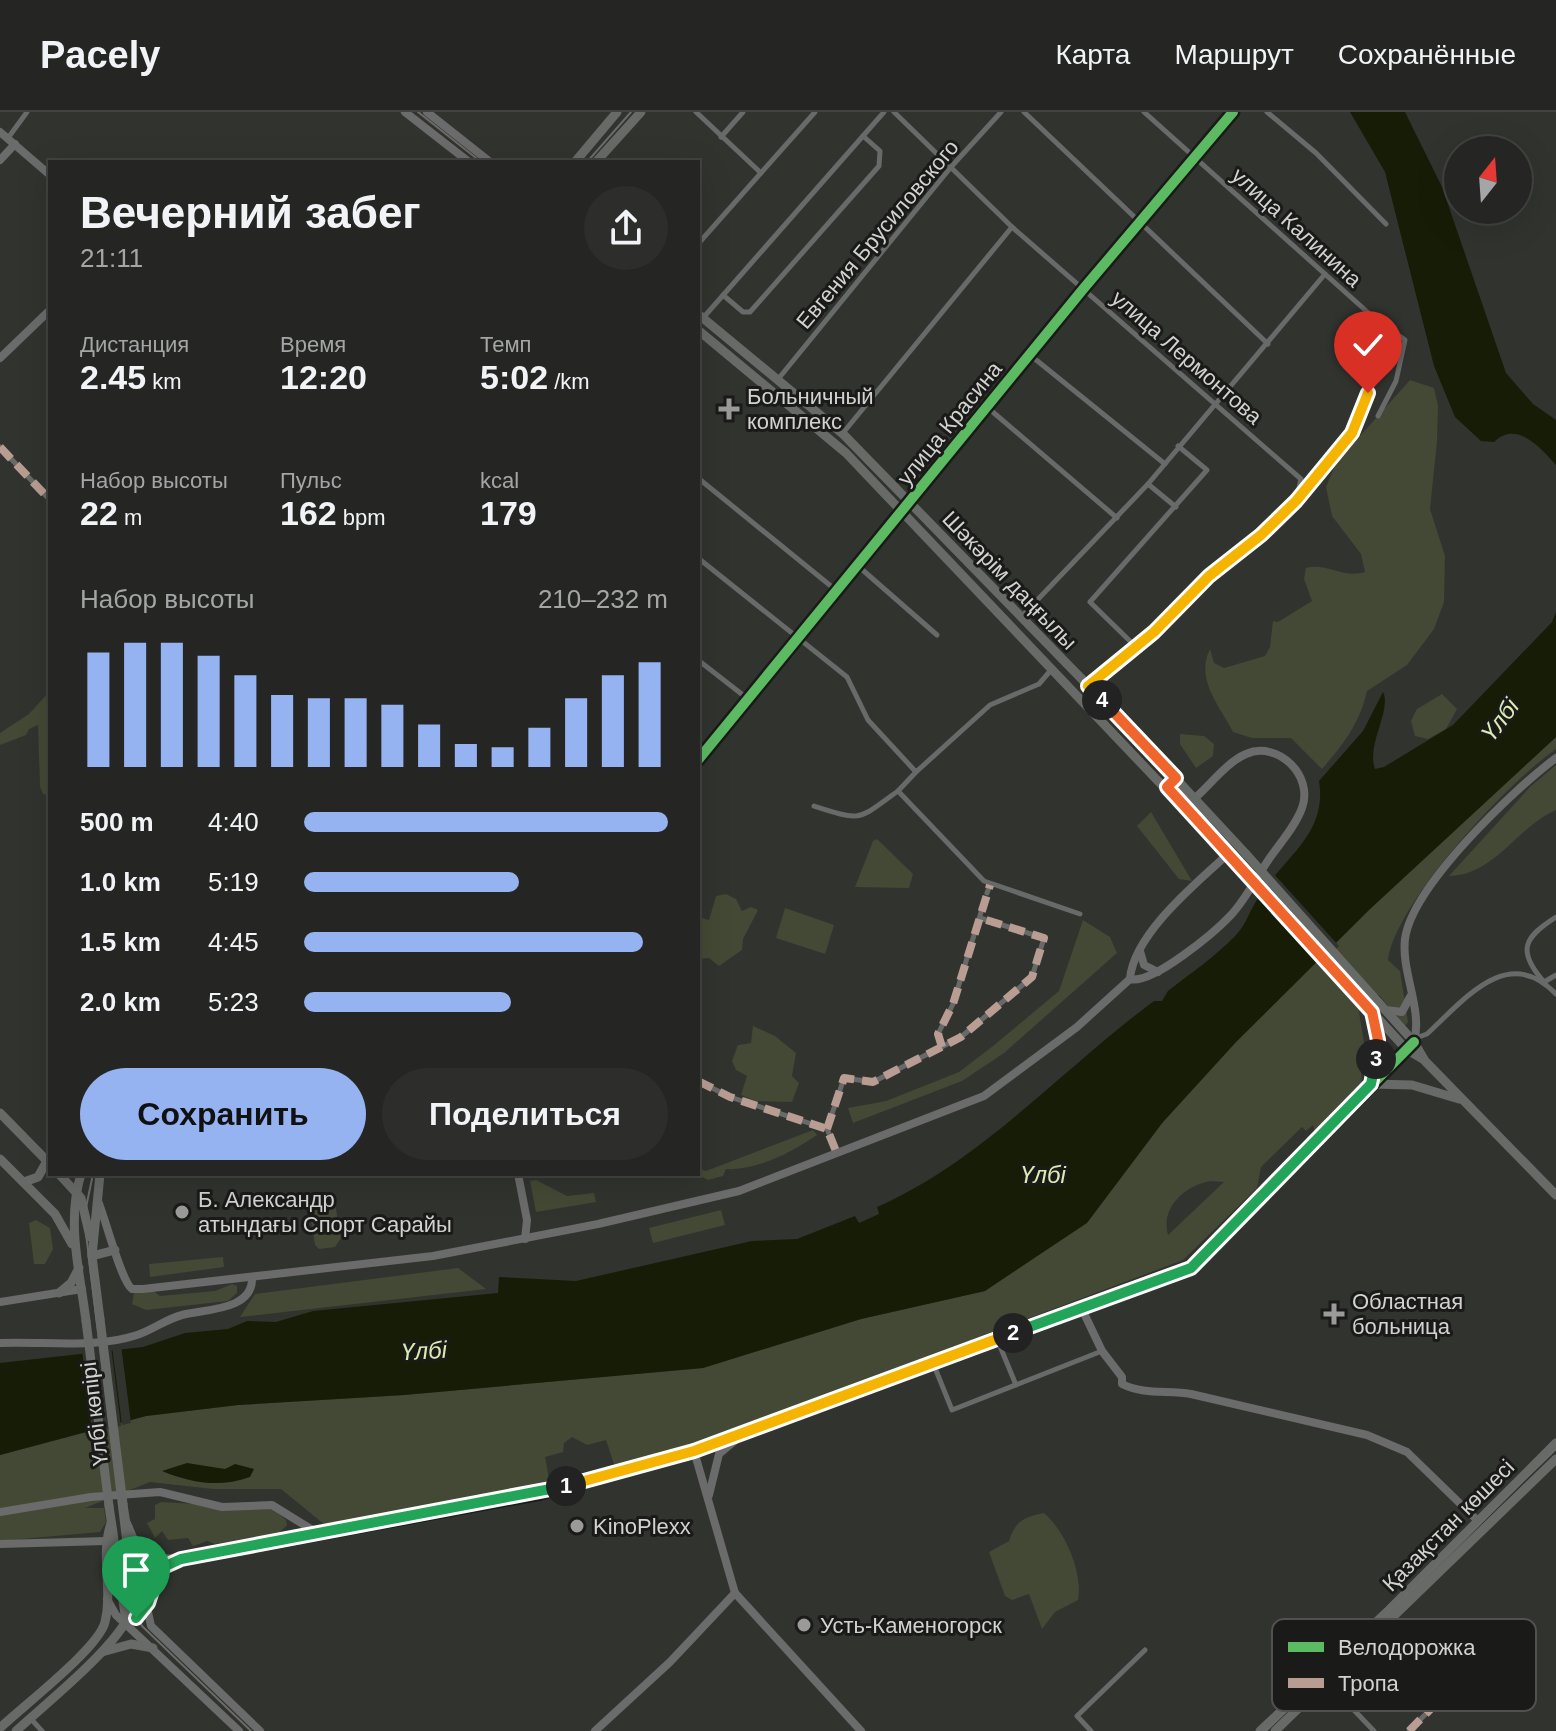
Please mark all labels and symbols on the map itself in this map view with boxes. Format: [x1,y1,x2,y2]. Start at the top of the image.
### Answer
street label: Евгения Брусиловского [791,135,964,334]
north arrow [1444,136,1532,224]
street label: улица Калинина [1227,163,1367,293]
street label: улица Лермонтова [1106,285,1267,430]
pin [1334,311,1402,393]
street label: улица Красина [892,356,1007,490]
place label: Больничный комплекс [747,384,874,434]
marker: Больничный комплекс [718,398,740,420]
street label: Шәкәрім даңғылы [937,506,1082,655]
pin: 4 [1082,680,1122,720]
water label: Үлбі [1475,693,1525,746]
pin: 3 [1356,1039,1396,1079]
water label: Үлбі [1020,1161,1067,1188]
place label: Б. Александр атындағы Спорт Сарайы [198,1187,452,1237]
marker: Б. Александр атындағы Спорт Сарайы [173,1203,191,1221]
place label: Областная больница [1352,1289,1463,1339]
marker: Областная больница [1323,1303,1345,1325]
pin: 2 [993,1313,1033,1353]
water label: Үлбі [400,1336,448,1365]
street label: Үлбі көпірі [76,1361,113,1467]
street label: Қазақстан көшесі [1377,1454,1519,1596]
pin: 1 [546,1466,586,1506]
place label: KinoPlexx [593,1514,691,1539]
marker: KinoPlexx [568,1517,586,1535]
pin [102,1536,170,1618]
place label: Усть-Каменогорск [820,1613,1002,1638]
marker: Усть-Каменогорск [795,1616,813,1634]
legend [1272,1619,1536,1711]
text: Велодорожка [1338,1635,1476,1660]
text: Тропа [1338,1671,1400,1696]

